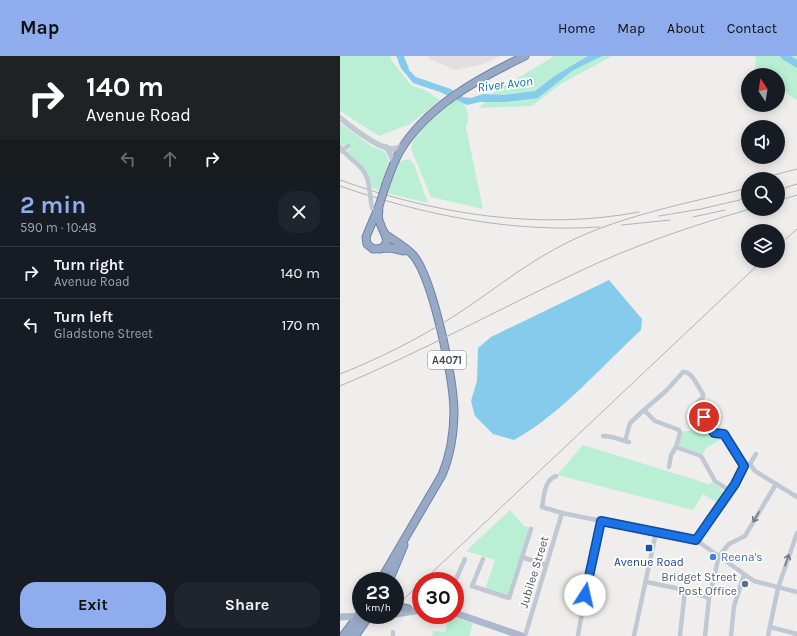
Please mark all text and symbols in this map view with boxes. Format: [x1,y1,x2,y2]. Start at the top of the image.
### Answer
text: Map [20,17,59,39]
text: Home [558,20,595,37]
text: Map [617,20,645,37]
text: About [667,20,705,37]
text: Contact [727,20,777,37]
north arrow [741,68,785,112]
map controls [741,68,785,268]
text: 140 m [86,70,164,103]
icon: right [20,72,72,124]
water label: River Avon [476,73,534,95]
text: Avenue Road [86,104,191,126]
button: sound [741,120,785,164]
icon: left [117,148,139,170]
icon: ahead [159,148,181,170]
icon: right [201,148,223,170]
button: search [741,172,785,216]
text: 2 min [20,191,86,219]
button: close [278,191,320,233]
text: 590 m · 10:48 [20,220,97,235]
button: layers [741,224,785,268]
text: Turn right [54,256,124,274]
icon: right [20,262,42,284]
text: 140 m [280,264,320,282]
text: Avenue Road [54,274,130,289]
text: Turn left [54,308,113,326]
icon: left [20,314,42,336]
text: 170 m [282,316,320,334]
text: Gladstone Street [54,326,153,341]
road number: A4071 [428,351,466,369]
pin [687,400,721,434]
icon: arrive [693,406,715,428]
one-way arrow [752,511,760,523]
street label: Jubilee Street [516,534,552,610]
marker: Avenue Road [644,543,654,553]
place label: Reena's [721,550,762,564]
marker: Reena's [708,552,718,562]
place label: Avenue Road [614,555,684,569]
one-way arrow [784,555,792,567]
place label: Bridget Street Post Office [661,570,737,598]
speed limit sign: 30 [412,572,464,624]
position arrow [564,574,606,616]
marker: Bridget Street Post Office [740,579,750,589]
text: 23 [366,581,390,604]
button: Exit [20,582,166,628]
button: Share [174,582,320,628]
text: km/h [365,602,391,614]

